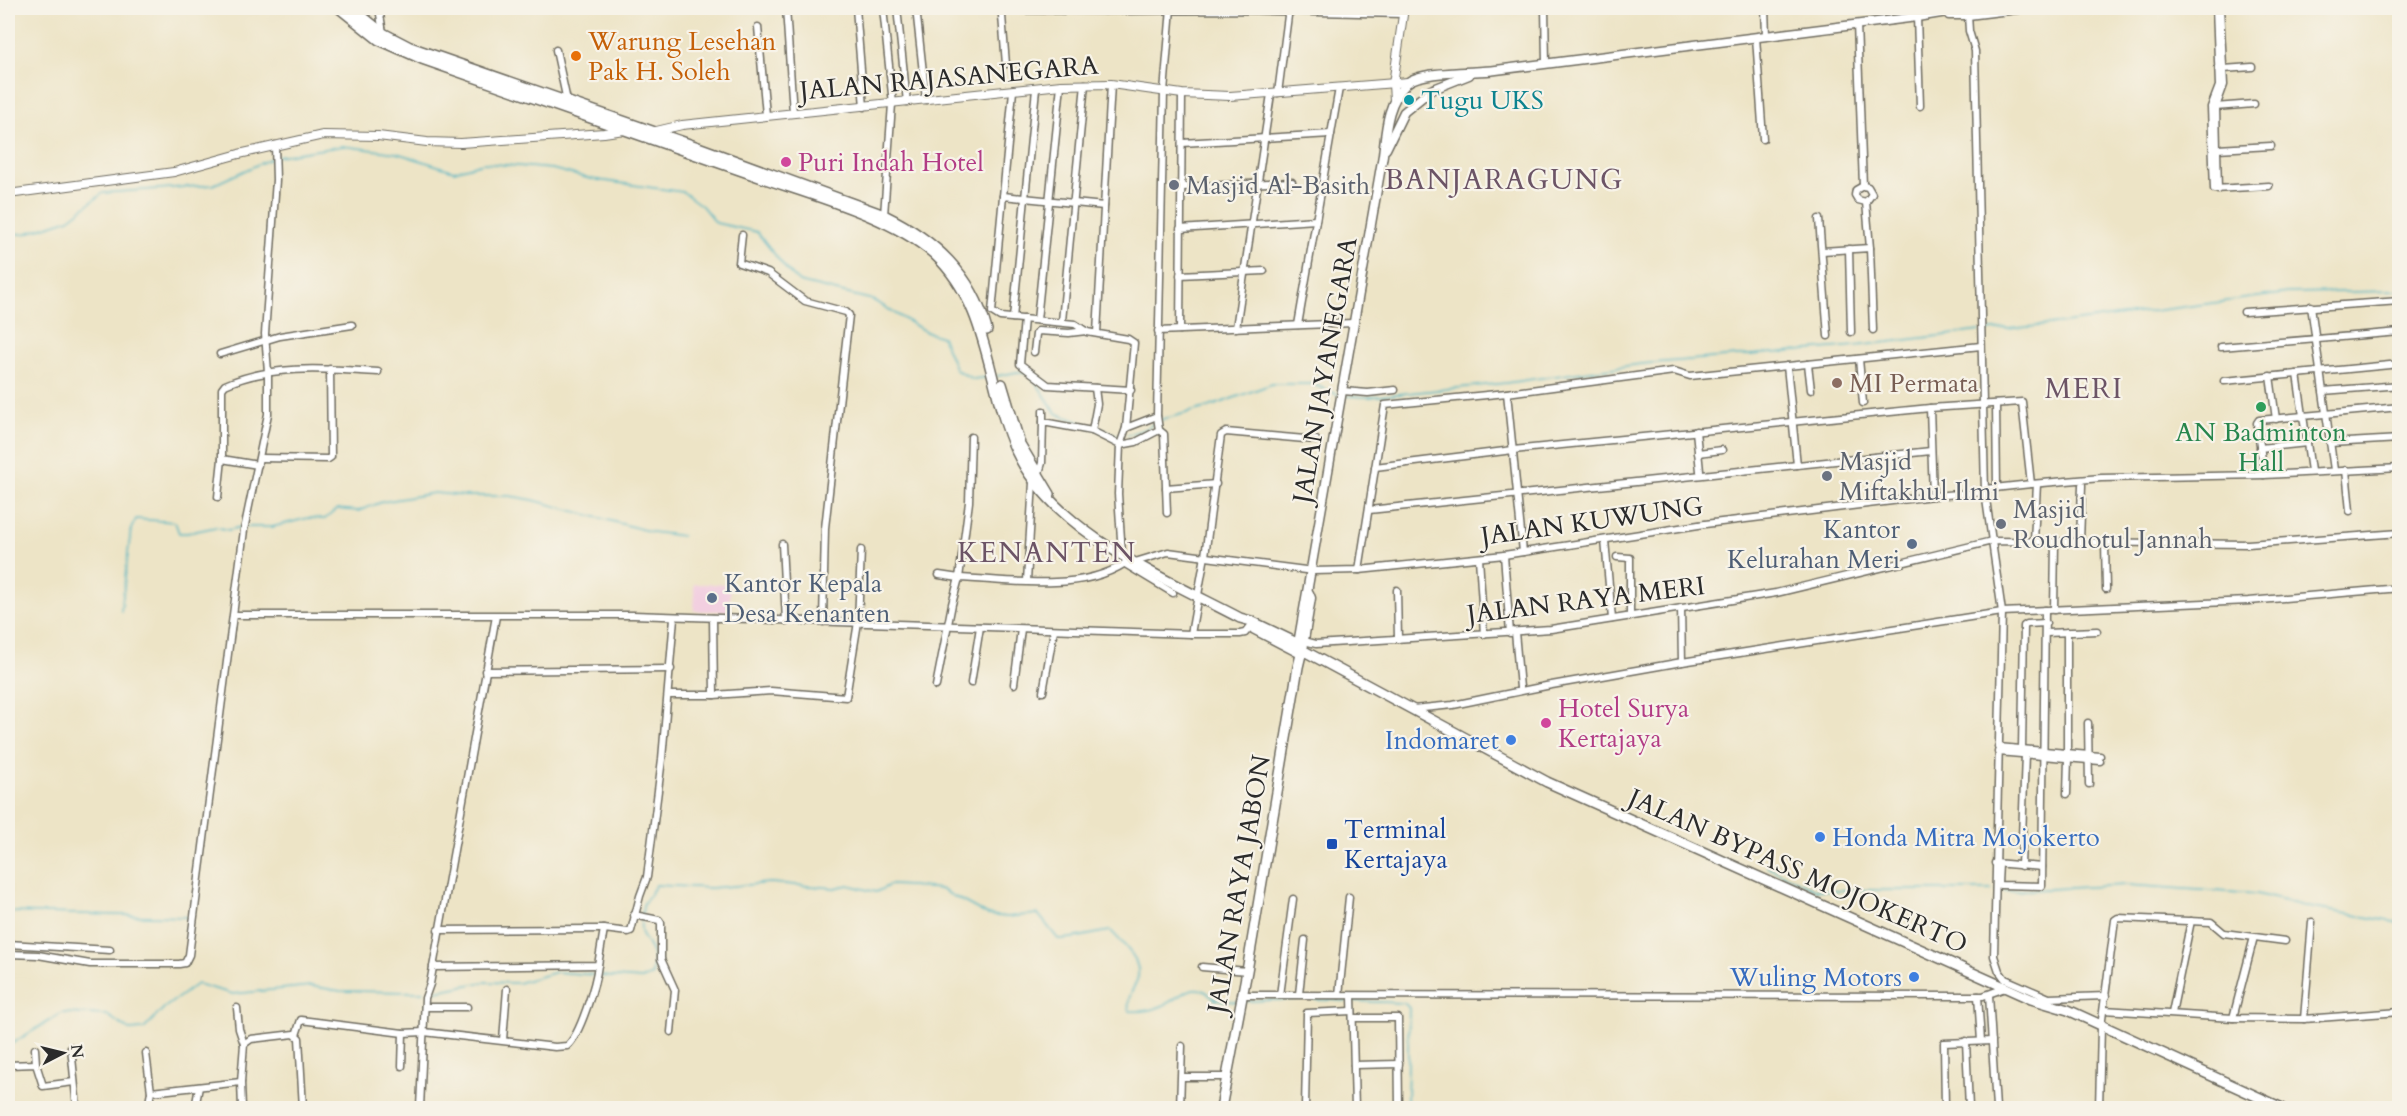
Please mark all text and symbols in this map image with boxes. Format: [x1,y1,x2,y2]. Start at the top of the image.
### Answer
place label: Warung Lesehan Pak H. Soleh [587,24,777,89]
street label: JALAN RAJASANEGARA [794,47,1100,109]
marker: Warung Lesehan Pak H. Soleh [569,49,583,63]
place label: Tugu UKS [1421,83,1544,118]
marker: Tugu UKS [1402,93,1416,107]
place label: Puri Indah Hotel [798,145,984,180]
marker: Puri Indah Hotel [779,155,793,169]
district label: BANJARAGUNG [1384,161,1624,199]
place label: Masjid Al-Basith [1186,168,1370,203]
marker: Masjid Al-Basith [1167,178,1181,192]
street label: JALAN JAYANEGARA [1284,234,1366,510]
place label: MI Permata [1849,366,1979,401]
district label: MERI [2045,370,2123,408]
marker: MI Permata [1830,376,1844,390]
marker: AN Badminton Hall [2254,400,2268,414]
place label: AN Badminton Hall [2175,415,2347,480]
place label: Masjid Miftakhul Ilmi [1839,444,1999,509]
marker: Masjid Miftakhul Ilmi [1820,469,1834,483]
street label: JALAN KUWUNG [1475,488,1705,554]
place label: Masjid Roudhotul Jannah [2013,492,2213,557]
place label: Kantor Kelurahan Meri [1727,512,1901,577]
marker: Masjid Roudhotul Jannah [1994,517,2008,531]
district label: KENANTEN [957,534,1137,572]
marker: Kantor Kelurahan Meri [1905,537,1919,551]
place label: Kantor Kepala Desa Kenanten [724,566,891,631]
street label: JALAN RAYA MERI [1461,568,1707,632]
marker: Kantor Kepala Desa Kenanten [705,591,719,605]
place label: Hotel Surya Kertajaya [1558,691,1689,756]
marker: Hotel Surya Kertajaya [1539,716,1553,730]
place label: Indomaret [1385,723,1499,758]
marker: Indomaret [1504,733,1518,747]
street label: JALAN RAYA JABON [1198,752,1279,1020]
street label: JALAN BYPASS MOJOKERTO [1619,779,1973,962]
place label: Terminal Kertajaya [1344,812,1448,877]
place label: Honda Mitra Mojokerto [1832,820,2100,855]
marker: Honda Mitra Mojokerto [1813,830,1827,844]
marker: Terminal Kertajaya [1325,837,1339,851]
place label: Wuling Motors [1729,960,1902,995]
marker: Wuling Motors [1907,970,1921,984]
north arrow [33,1023,93,1083]
text: N [65,1043,89,1060]

